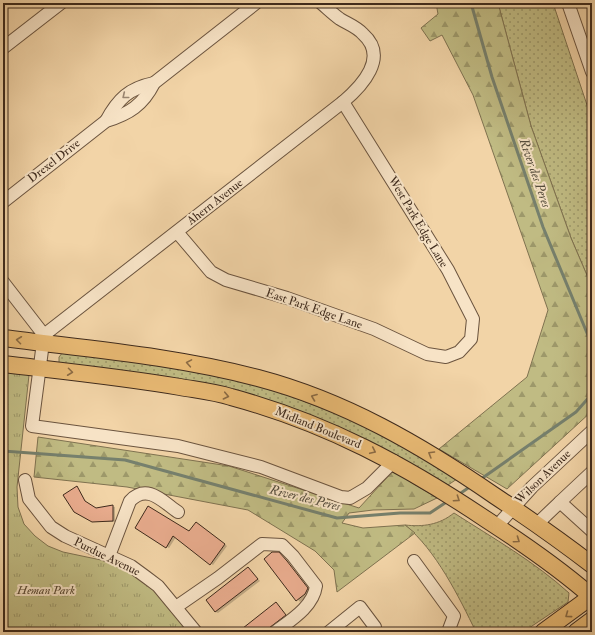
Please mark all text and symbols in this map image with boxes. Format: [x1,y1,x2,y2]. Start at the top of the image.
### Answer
one-way arrow [123,91,130,98]
water label: River des Peres [515,135,554,210]
street label: Drexel Drive [25,136,83,186]
street label: West Park Edge Lane [384,173,451,270]
street label: Ahern Avenue [183,176,246,229]
street label: East Park Edge Lane [264,285,364,333]
one-way arrow [16,336,22,345]
one-way arrow [186,359,192,368]
one-way arrow [66,367,73,376]
one-way arrow [222,391,229,399]
one-way arrow [311,393,318,401]
street label: Midland Boulevard [273,404,363,452]
one-way arrow [369,446,377,454]
street label: Wilson Avenue [511,447,574,508]
one-way arrow [428,451,435,458]
water label: River des Peres [267,481,342,515]
one-way arrow [453,495,460,502]
street label: Purdue Avenue [71,534,143,580]
one-way arrow [513,535,520,542]
park label: Heman Park [16,583,75,598]
one-way arrow [566,610,573,617]

